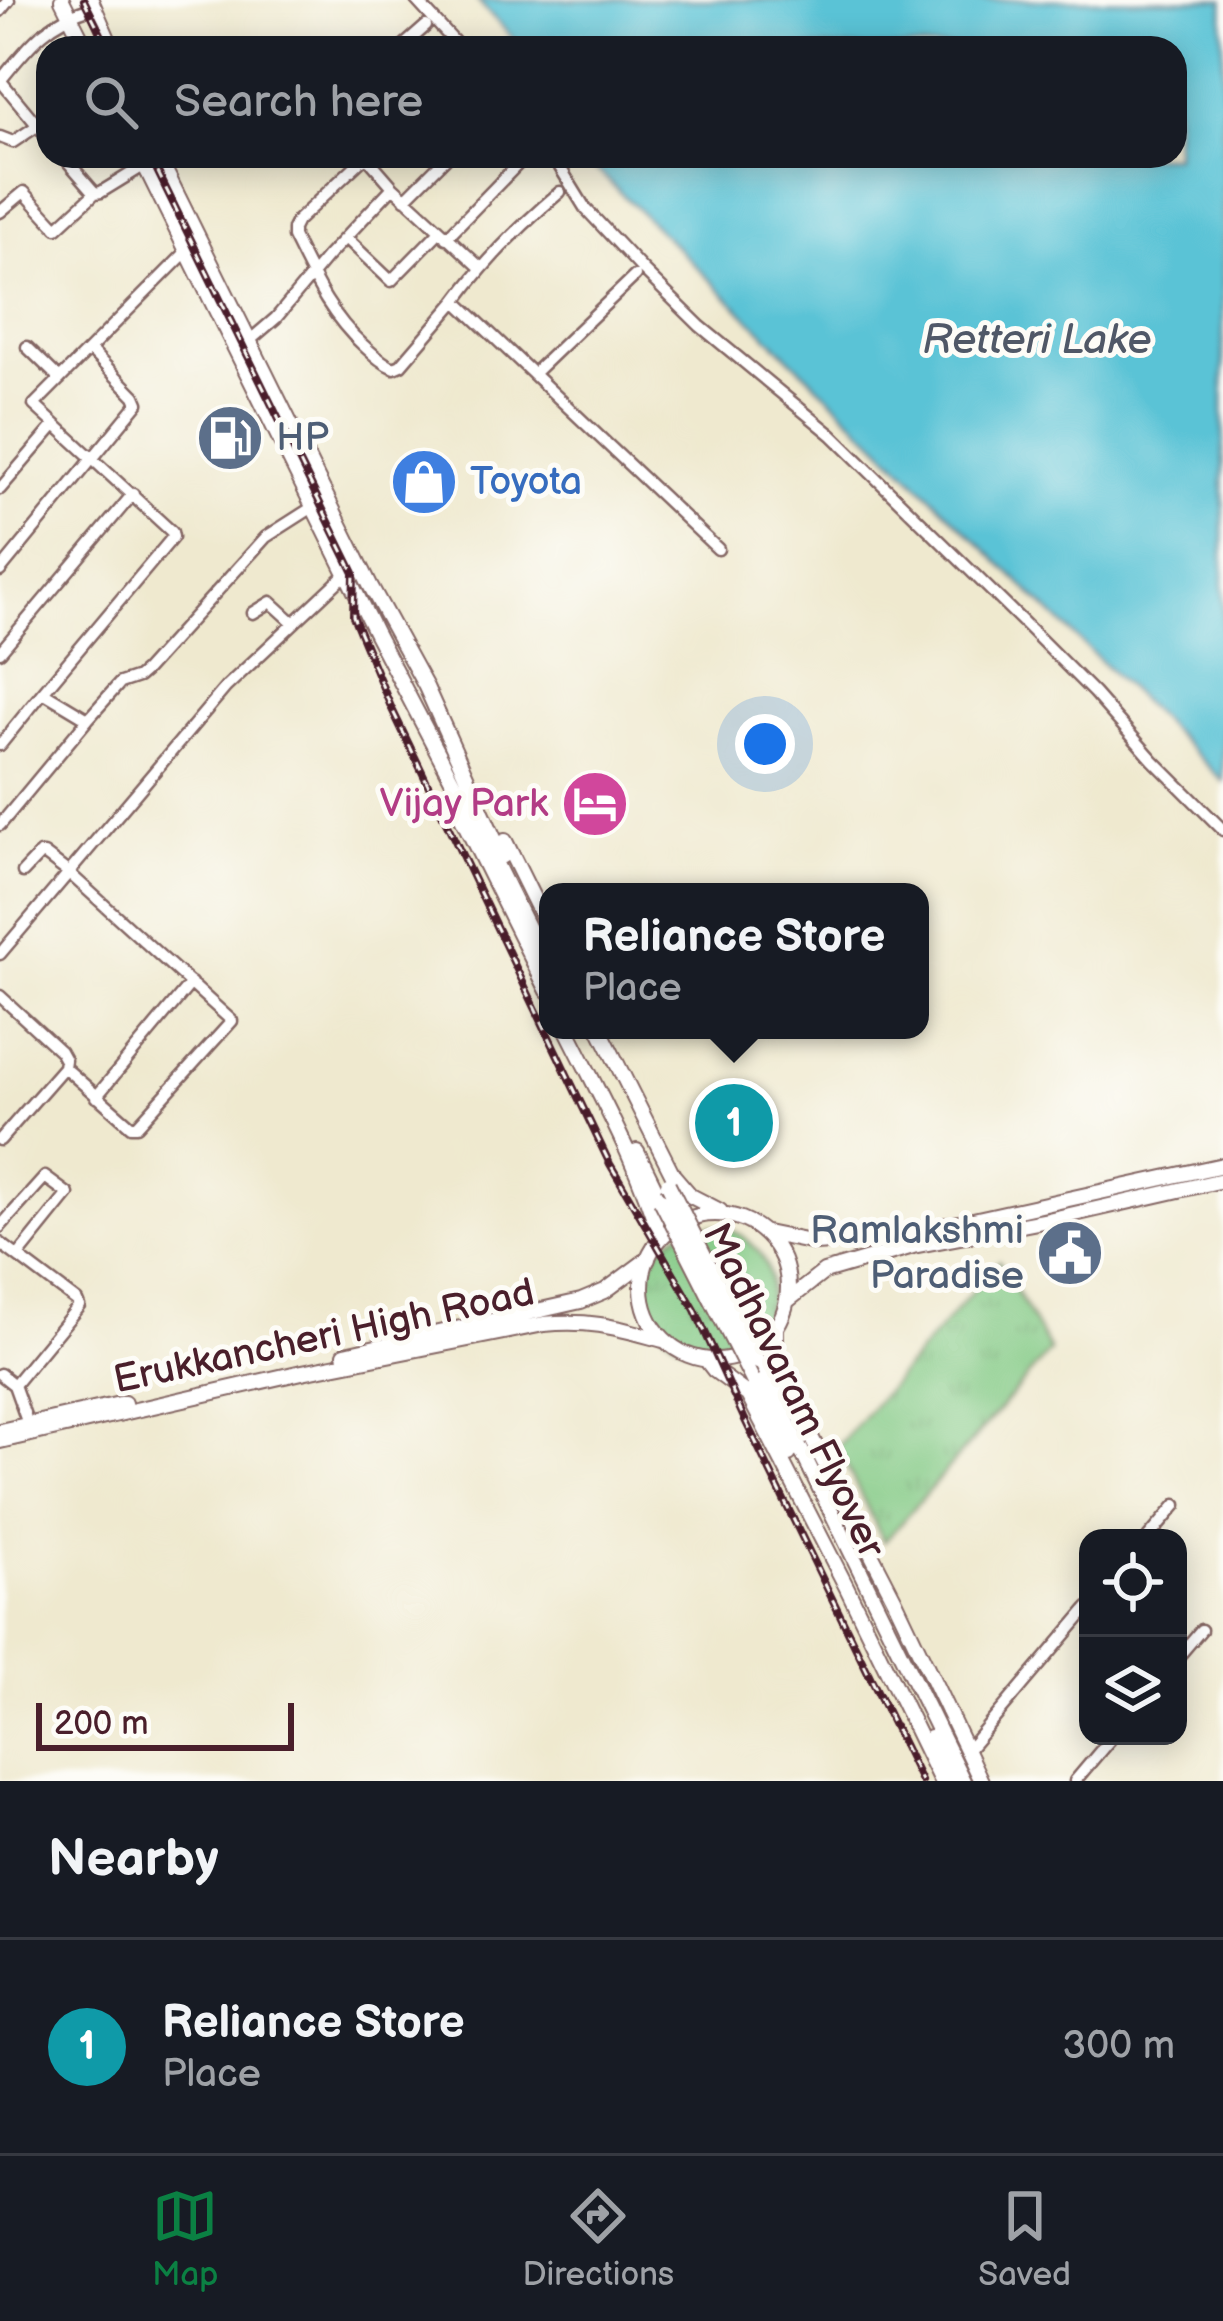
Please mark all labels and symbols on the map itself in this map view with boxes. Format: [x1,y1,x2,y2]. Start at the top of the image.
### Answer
water label: Retteri Lake [922,315,1152,366]
fuel station icon: HP [195,403,265,473]
place label: HP [276,415,329,462]
shop icon: Toyota [389,447,459,517]
place label: Toyota [470,459,582,506]
your location [735,714,795,774]
hotel icon: Vijay Park [560,769,630,839]
place label: Vijay Park [380,781,549,828]
pin: 1 [695,1078,773,1168]
place label: Ramlakshmi Paradise [810,1208,1024,1300]
street label: Madhavaram Flyover [692,1216,895,1567]
public building icon: Ramlakshmi Paradise [1035,1218,1105,1288]
street label: Erukkancheri High Road [109,1269,539,1405]
scale bar [36,1697,294,1750]

